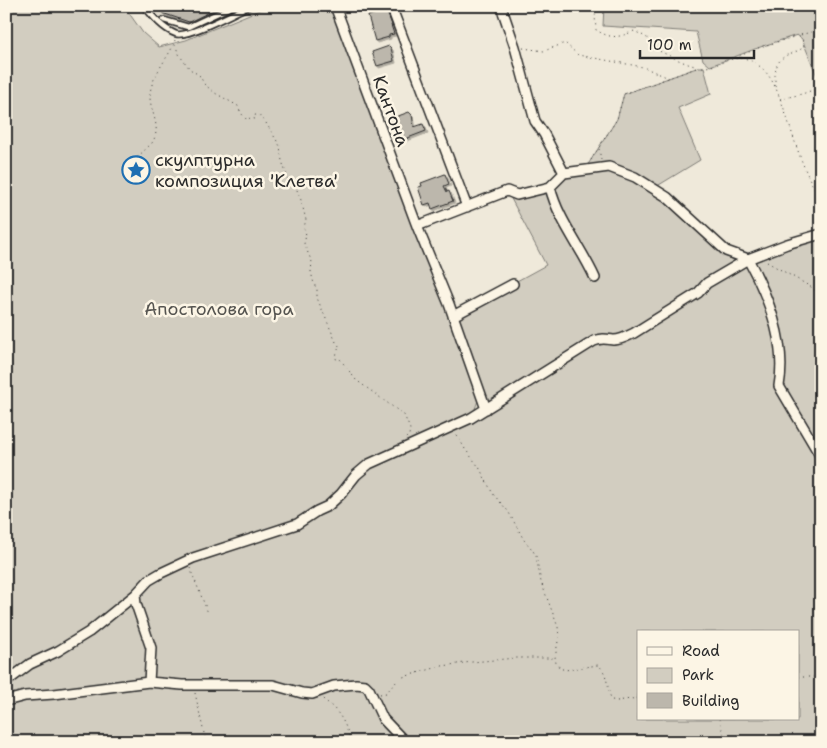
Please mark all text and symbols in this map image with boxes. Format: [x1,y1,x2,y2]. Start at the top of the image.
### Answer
scale bar [640,28,753,60]
text: 100 m [647,35,692,55]
street label: Кантона [367,72,415,150]
place label: скулптурна композиция 'Клетва' [155,148,338,193]
place icon: скулптурна композиция 'Клетва' [121,155,151,185]
park label: Апостолова гора [144,297,294,321]
legend [637,630,800,720]
text: Road [682,641,720,661]
text: Park [682,665,714,685]
text: Building [682,691,739,711]

